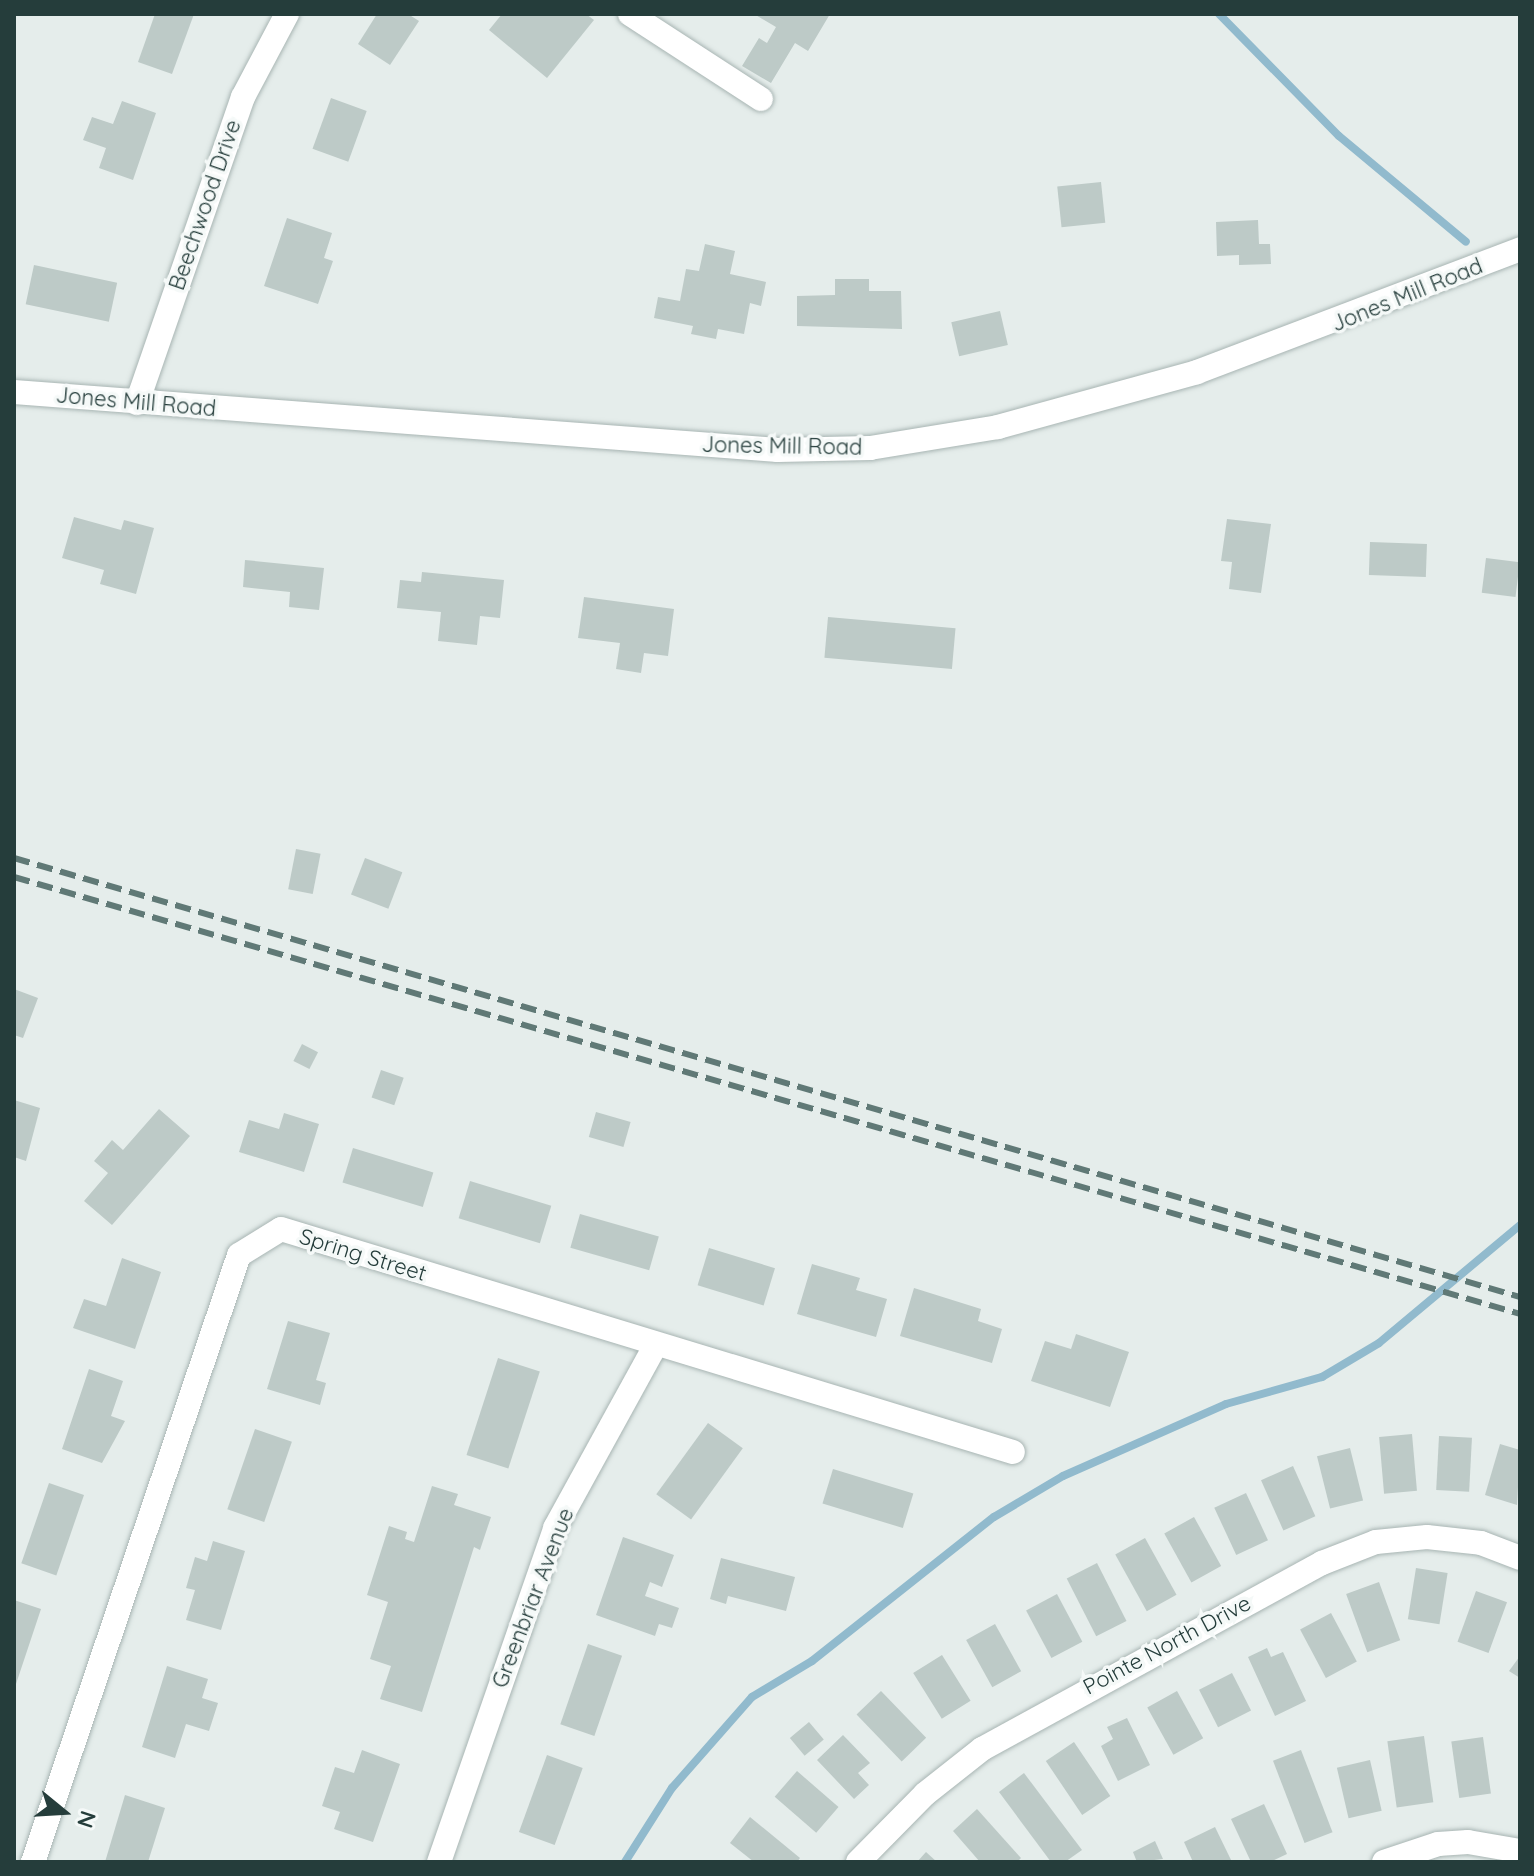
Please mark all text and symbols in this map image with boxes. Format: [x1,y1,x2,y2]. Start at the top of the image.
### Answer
street label: Beechwood Drive [163,116,247,294]
street label: Jones Mill Road [1327,253,1487,337]
street label: Jones Mill Road [55,382,217,422]
street label: Jones Mill Road [701,431,863,461]
street label: Spring Street [296,1223,430,1287]
street label: Greenbriar Avenue [487,1504,579,1692]
street label: Pointe North Drive [1079,1590,1255,1700]
north arrow [24,1772,104,1852]
text: N [71,1807,103,1831]

